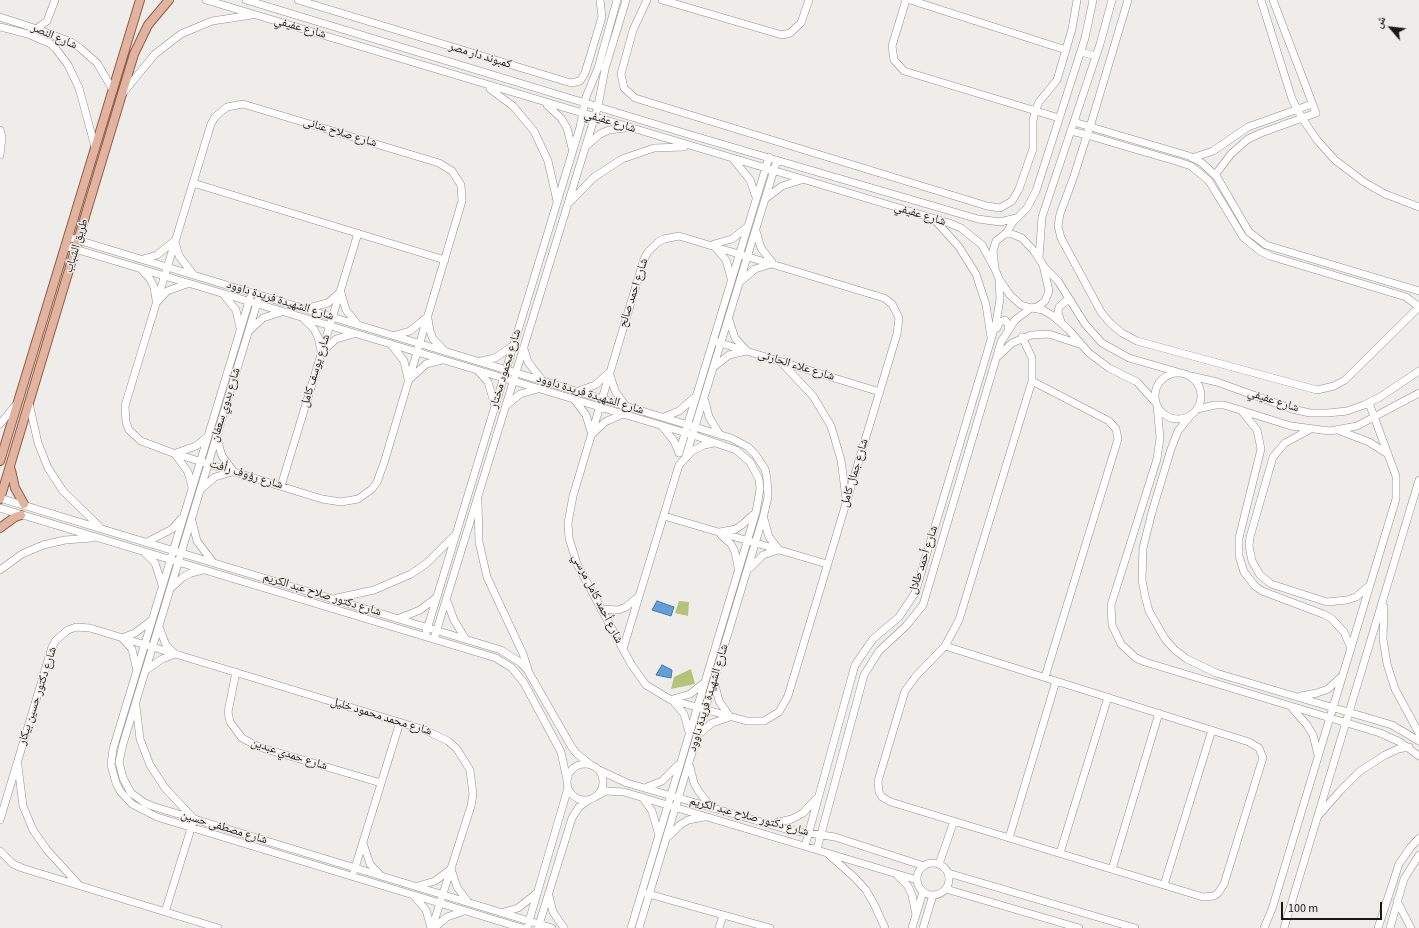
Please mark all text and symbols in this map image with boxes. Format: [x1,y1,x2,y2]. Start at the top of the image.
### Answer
north arrow [1371,8,1411,48]
text: ش [1371,13,1389,31]
street label: شارع عفيفي [272,14,328,42]
street label: شارع النصر [29,21,79,53]
street label: كمبوند دار مصر [447,40,513,72]
street label: شارع عفيفي [582,107,638,137]
street label: شارع صلاح عنانى [301,115,379,151]
street label: شارع عفيفي [892,200,948,230]
street label: طريق الشباب [62,217,92,275]
street label: شارع احمد صالح [616,257,652,329]
street label: شارع الشهيدة فريدة داوود [225,278,335,324]
street label: شارع محمود مختار [487,328,525,410]
street label: شارع يوسف كامل [298,333,334,409]
street label: شارع علاء الحارثى [756,347,836,385]
street label: شارع بدوي سعفان [208,366,244,444]
street label: شارع الشهيدة فريدة داوود [535,372,645,418]
street label: شارع عفيفي [1246,386,1300,416]
street label: شارع جمال كامل [838,437,872,509]
street label: شارع رؤوف رأفت [208,457,284,493]
street label: شارع أحمد طلال [906,524,942,596]
street label: شارع أحمد كامل مرسي [568,552,626,646]
street label: شارع دكتور صلاح عبد الكريم [261,570,383,620]
street label: شارع الشهيدة فريدة داوود [686,643,732,753]
street label: شارع دكتور حسين بيكار [15,645,61,747]
street label: شارع محمد محمود خليل [329,695,433,739]
street label: شارع حمدي عبدين [249,736,329,774]
street label: شارع دكتور صلاح عبد الكريم [688,794,810,840]
street label: شارع مصطفى حسين [179,808,269,848]
scale bar [1283,894,1384,920]
text: 100 m [1288,900,1318,917]

